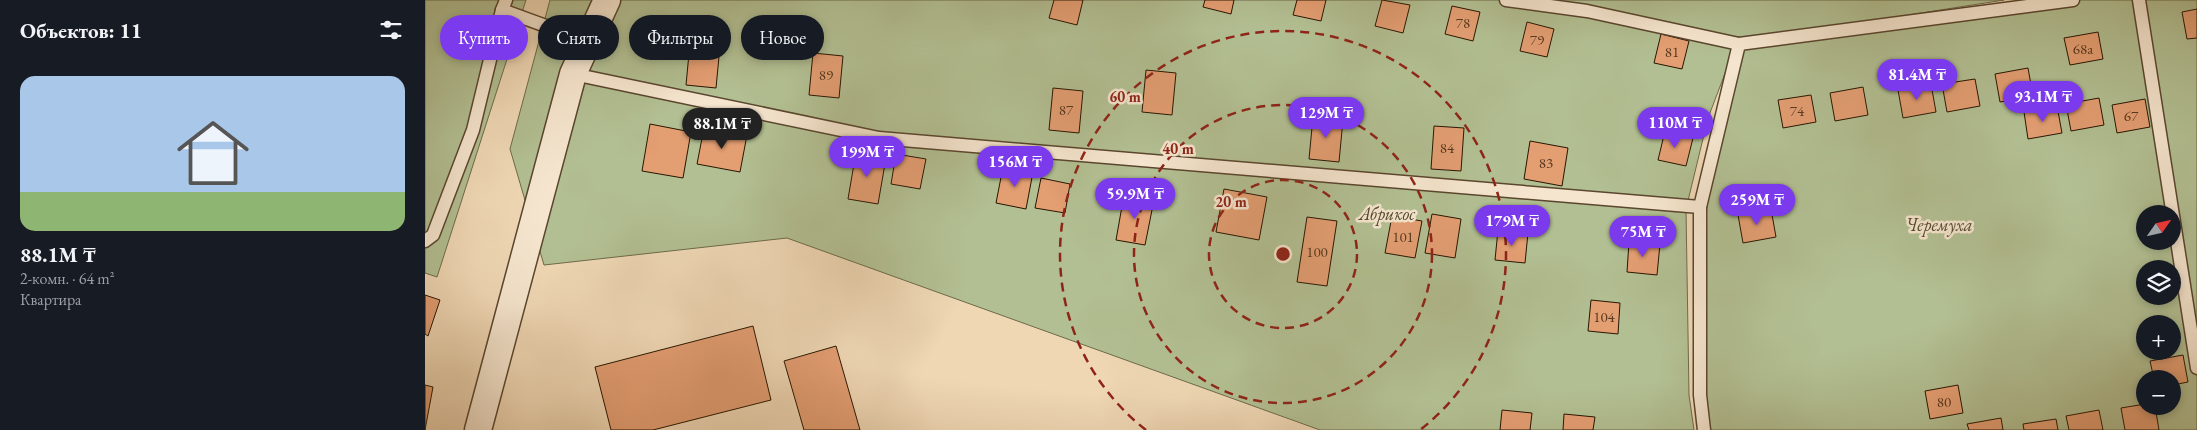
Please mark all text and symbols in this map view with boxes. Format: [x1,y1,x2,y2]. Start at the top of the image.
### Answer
house number: 78 [1456,13,1470,32]
chip: Купить [440,15,528,60]
chip: Снять [538,15,619,60]
chip: Фильтры [629,15,731,60]
chip: Новое [741,15,824,60]
icon: filters [377,16,405,44]
text: Объектов: 11 [20,17,142,44]
house number: 79 [1530,30,1544,49]
house number: 68а [2073,39,2093,58]
house number: 81 [1665,42,1679,61]
pin: 81.4M ₸ [1871,58,1963,101]
text: 81.4M ₸ [1888,64,1946,85]
house number: 89 [819,65,833,84]
pin: 93.1M ₸ [1997,80,2089,123]
text: 93.1M ₸ [2014,86,2072,107]
text: 60 m [1109,87,1141,106]
pin: 129M ₸ [1285,96,1367,139]
house number: 87 [1059,100,1074,119]
house number: 74 [1790,101,1805,120]
text: 129M ₸ [1299,102,1353,123]
pin: 110M ₸ [1634,106,1716,149]
house number: 67 [2124,106,2139,125]
icon: home [168,108,258,198]
pin: 88.1M ₸ [676,108,768,150]
text: 110M ₸ [1648,112,1702,133]
text: 88.1M ₸ [693,113,751,134]
pin: 199M ₸ [826,136,908,178]
house number: 84 [1440,138,1455,157]
text: 40 m [1162,139,1194,158]
text: 199M ₸ [840,141,894,162]
pin: 156M ₸ [974,146,1056,188]
text: 156M ₸ [988,151,1042,172]
house number: 83 [1539,153,1553,172]
pin: 59.9M ₸ [1089,178,1181,220]
text: 59.9M ₸ [1106,183,1164,204]
pin: 259M ₸ [1716,184,1798,226]
text: 259M ₸ [1730,189,1784,210]
text: 20 m [1215,192,1247,211]
park label: Абрикос [1357,202,1415,226]
pin: 179M ₸ [1471,204,1553,247]
north arrow [2136,205,2181,250]
map controls [2136,205,2181,415]
text: 179M ₸ [1485,210,1539,231]
park label: Черемуха [1905,213,1973,237]
pin: 75M ₸ [1608,216,1678,258]
text: 75M ₸ [1620,221,1666,242]
house number: 101 [1392,227,1414,246]
text: 88.1M ₸ [20,241,96,268]
house number: 100 [1306,242,1328,261]
centre of rings [1274,245,1292,263]
button: layers [2136,260,2181,305]
text: 2-комн. · 64 m² [20,268,115,289]
text: Квартира [20,289,81,310]
house number: 104 [1593,307,1616,326]
button: + [2136,315,2181,360]
button: − [2136,370,2181,415]
house number: 80 [1937,392,1951,411]

